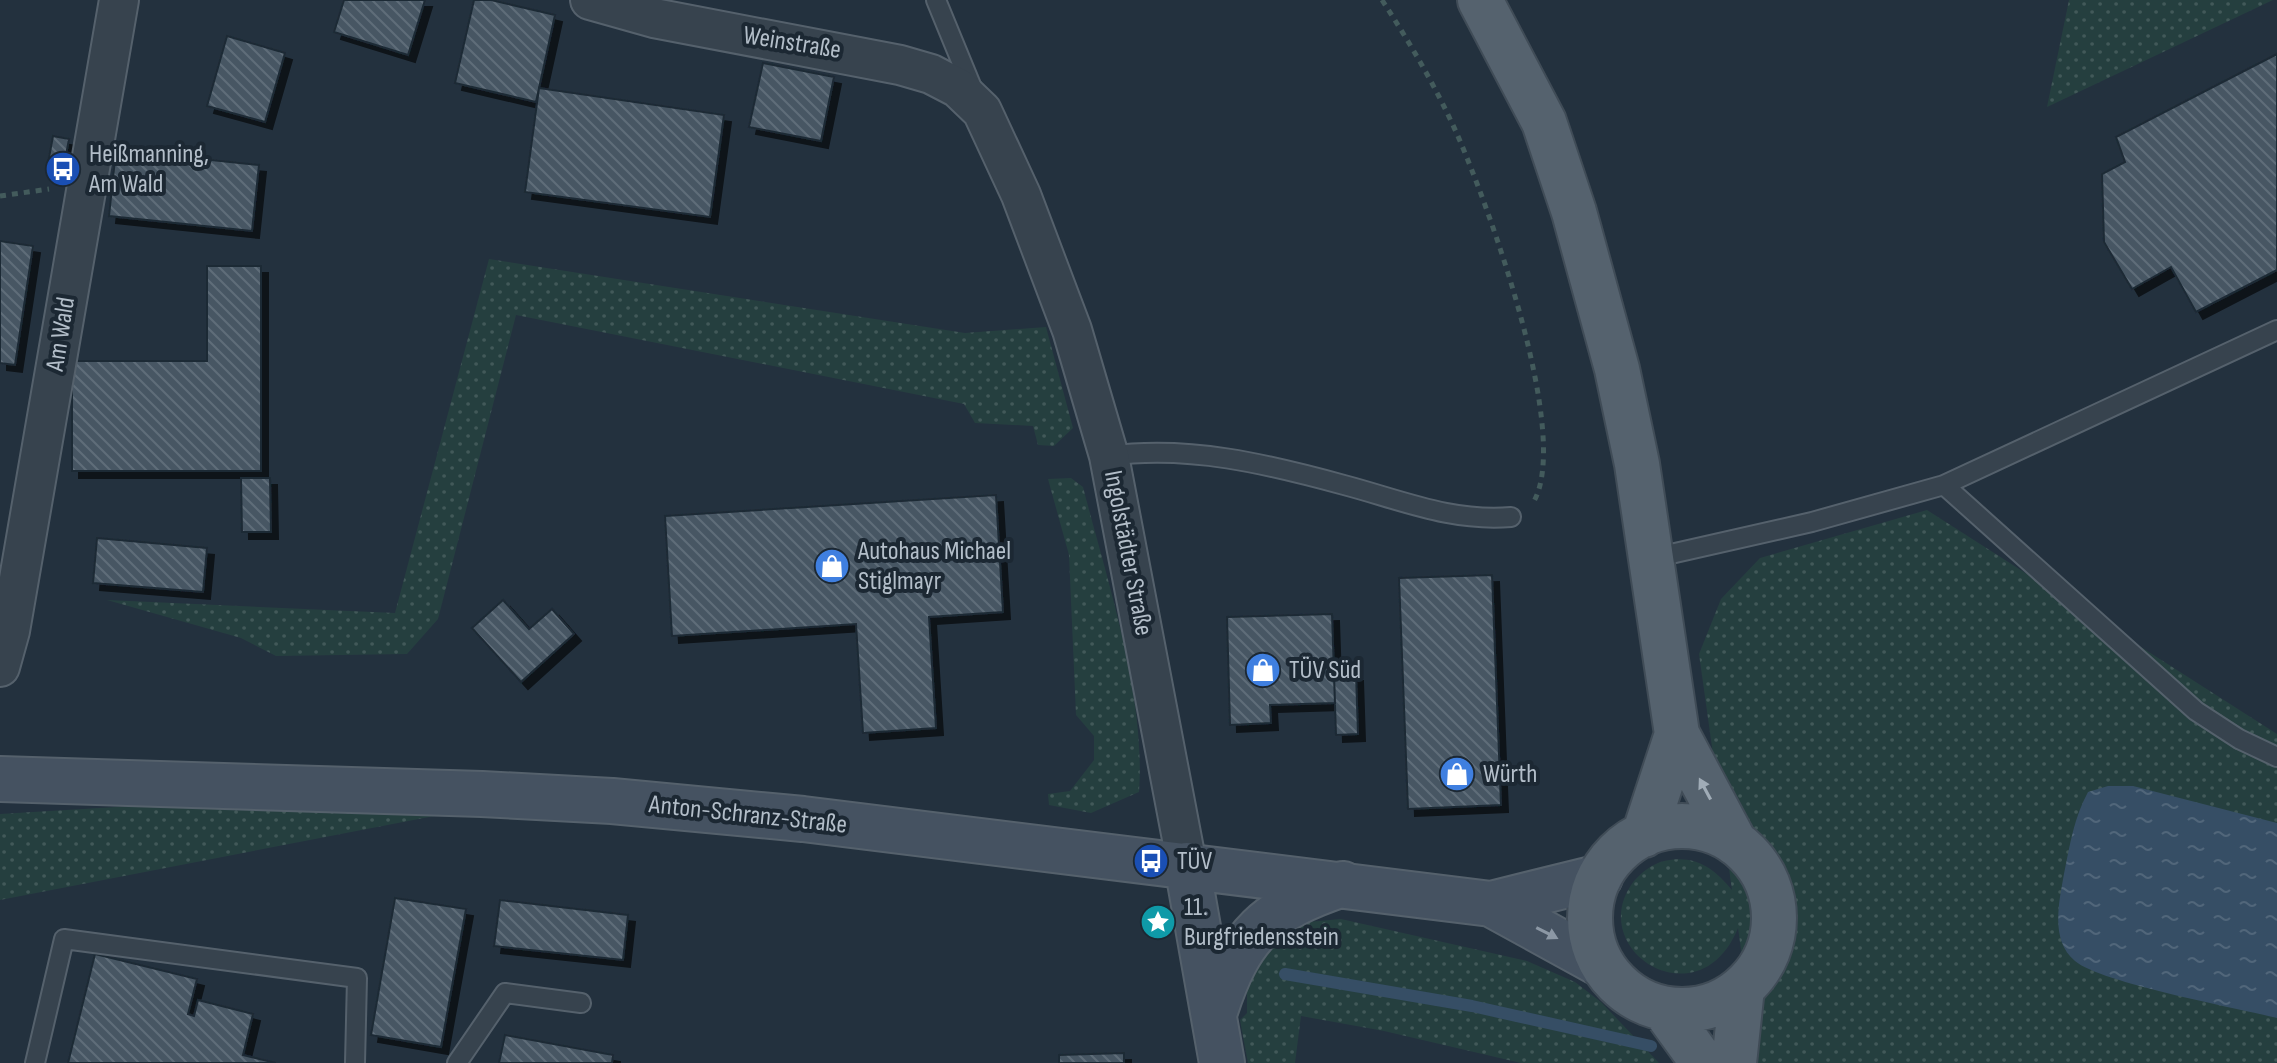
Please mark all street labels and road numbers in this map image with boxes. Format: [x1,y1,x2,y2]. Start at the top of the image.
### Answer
street label: Weinstraße [741,20,843,66]
street label: Am Wald [40,295,82,374]
street label: Ingolstädter Straße [1097,468,1159,638]
street label: Anton-Schranz-Straße [646,789,849,841]

